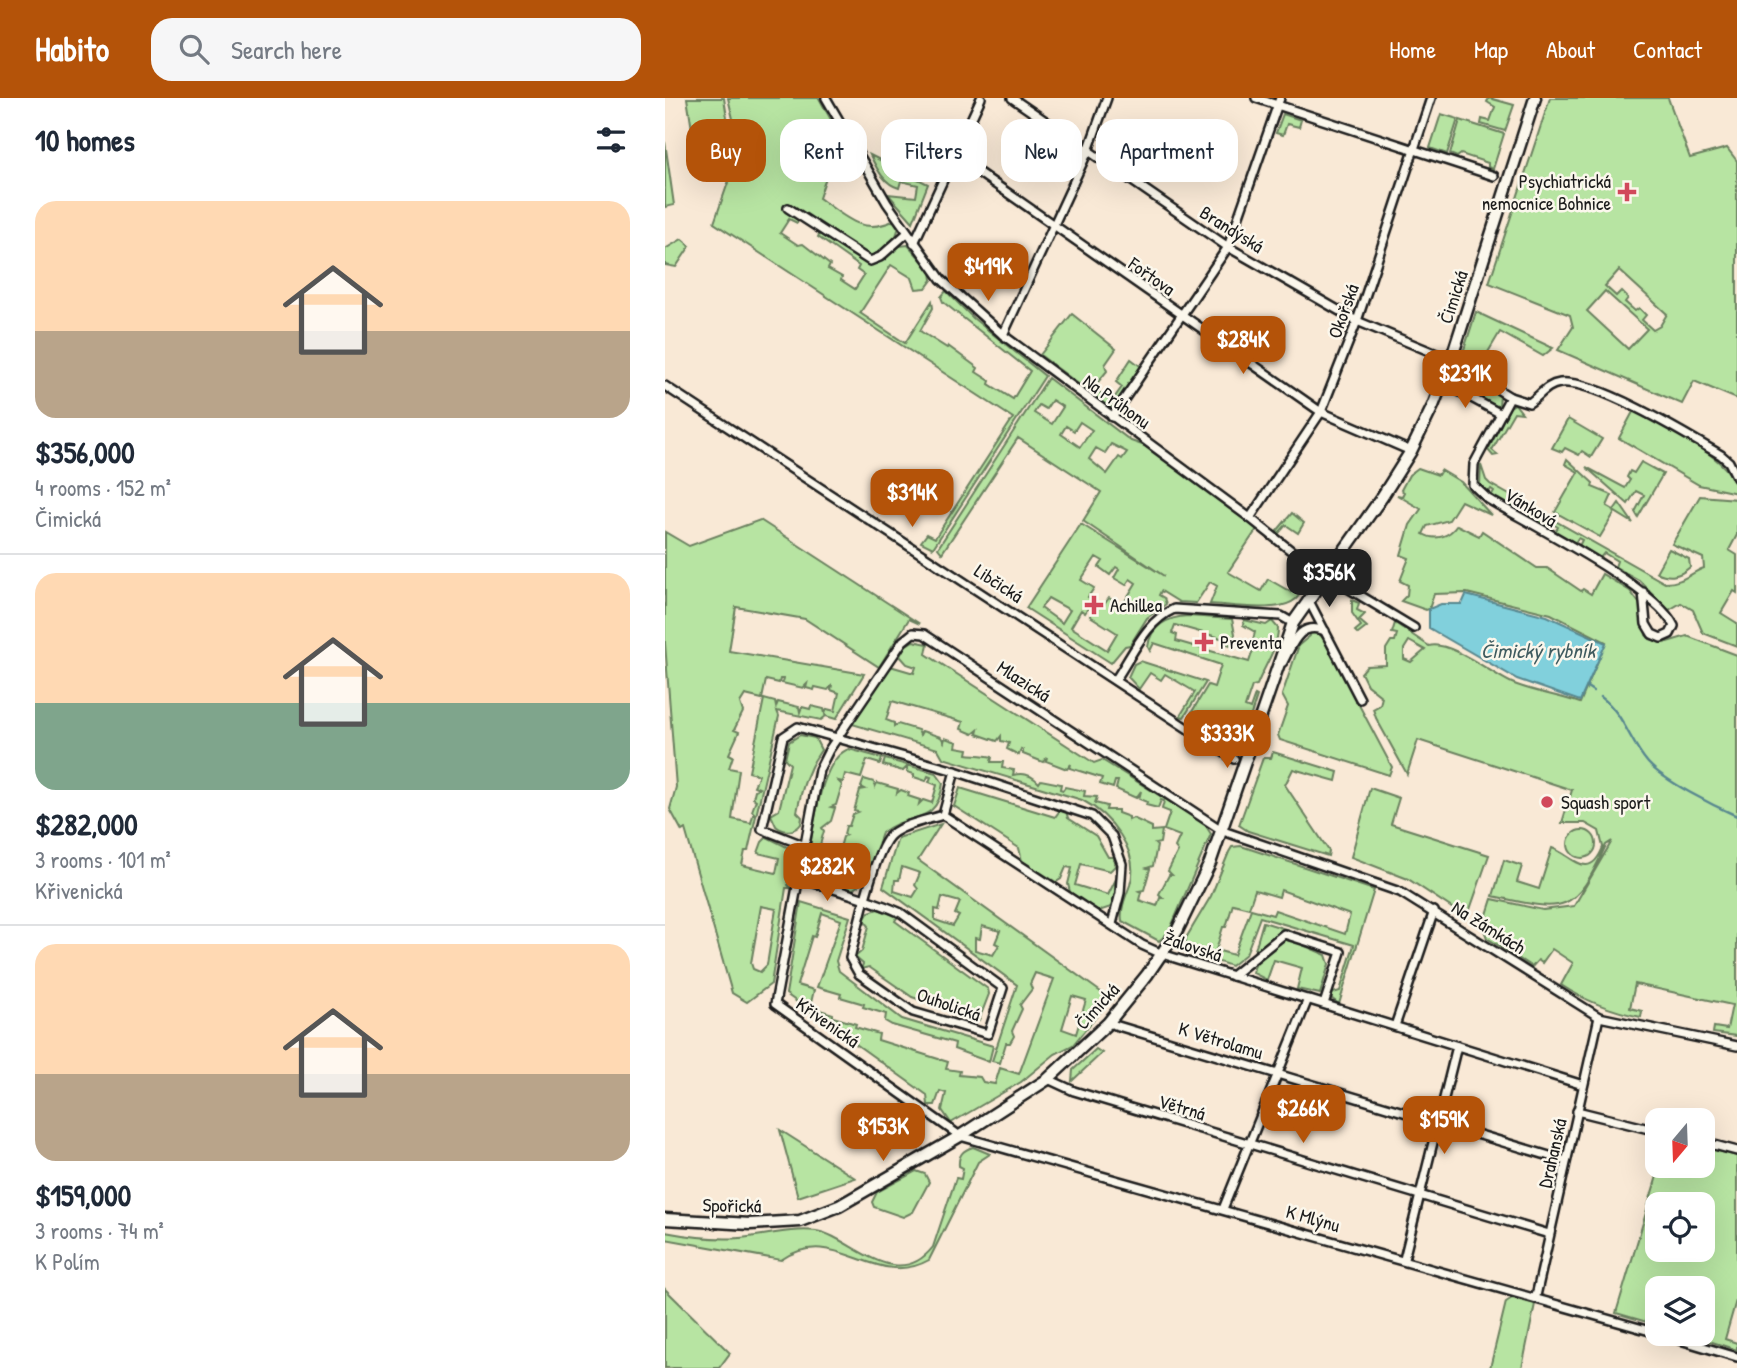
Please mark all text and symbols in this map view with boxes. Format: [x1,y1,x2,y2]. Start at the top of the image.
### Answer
search box [151,18,641,81]
text: Habito [35,27,109,71]
icon: search [175,30,213,68]
text: Search here [231,32,342,67]
text: Home [1389,33,1436,65]
text: Map [1474,33,1508,65]
text: About [1546,33,1595,65]
text: Contact [1633,33,1702,65]
chip: Buy [686,119,766,182]
chip: Rent [780,119,867,182]
chip: Filters [881,119,987,182]
chip: New [1001,119,1082,182]
chip: Apartment [1096,119,1238,182]
text: 10 homes [35,120,135,160]
icon: filters [592,121,630,159]
place label: Psychiatrická nemocnice Bohnice [1482,168,1612,216]
marker: Psychiatrická nemocnice Bohnice [1617,182,1637,202]
street label: Brandýská [1195,199,1269,259]
pin: $419K [939,244,1037,303]
icon: home [270,247,396,373]
text: $419K [963,250,1013,281]
street label: Fořtova [1123,250,1181,302]
street label: Čimická [1432,267,1474,327]
street label: Okořská [1321,280,1365,342]
pin: $284K [1194,316,1292,376]
text: $284K [1216,323,1270,354]
pin: $231K [1416,350,1514,410]
text: $231K [1438,357,1492,388]
street label: Na Průhonu [1078,368,1156,435]
text: $356,000 [35,432,135,472]
pin: $314K [863,470,961,529]
text: 4 rooms · 152 m² [35,472,171,503]
text: $314K [887,476,937,507]
street label: Vánková [1500,481,1563,533]
text: Čimická [35,503,101,534]
pin: $356K [1280,550,1378,609]
text: $356K [1303,556,1355,587]
street label: Libčická [969,558,1029,609]
place label: Achillea [1110,592,1163,618]
marker: Achillea [1084,595,1104,615]
icon: home [270,619,396,745]
place label: Preventa [1220,629,1282,655]
marker: Preventa [1194,632,1214,652]
water label: Čimický rybník [1481,636,1597,665]
street label: Mlazická [992,654,1056,708]
pin: $333K [1178,710,1276,770]
text: $333K [1200,717,1254,748]
place label: Squash sport [1561,789,1651,815]
marker: Squash sport [1539,794,1555,810]
text: $282,000 [35,804,138,844]
text: 3 rooms · 101 m² [35,844,171,875]
pin: $282K [778,844,876,903]
text: $282K [799,850,855,881]
text: Křivenická [35,875,122,906]
street label: Na Zámkách [1447,894,1531,960]
street label: Žalovská [1160,924,1226,968]
street label: Čimická [1069,977,1125,1035]
street label: Ouholická [914,981,985,1027]
icon: home [270,990,396,1116]
street label: Křivenická [791,991,865,1054]
street label: K Větrolamu [1176,1015,1267,1065]
pin: $266K [1254,1086,1352,1145]
street label: Větrná [1155,1088,1209,1127]
text: $266K [1277,1092,1329,1123]
pin: $159K [1395,1096,1493,1156]
text: $159K [1419,1103,1469,1134]
pin: $153K [834,1104,932,1163]
north arrow [1645,1108,1715,1178]
map controls [1645,1108,1715,1346]
text: $153K [857,1110,909,1141]
street label: Drahanská [1531,1115,1573,1190]
text: $159,000 [35,1175,131,1215]
street label: Spořická [702,1191,762,1219]
button: locate [1645,1192,1715,1262]
street label: K Mlýnu [1283,1198,1343,1238]
text: 3 rooms · 74 m² [35,1215,164,1246]
text: K Polím [35,1246,100,1277]
button: layers [1645,1276,1715,1346]

